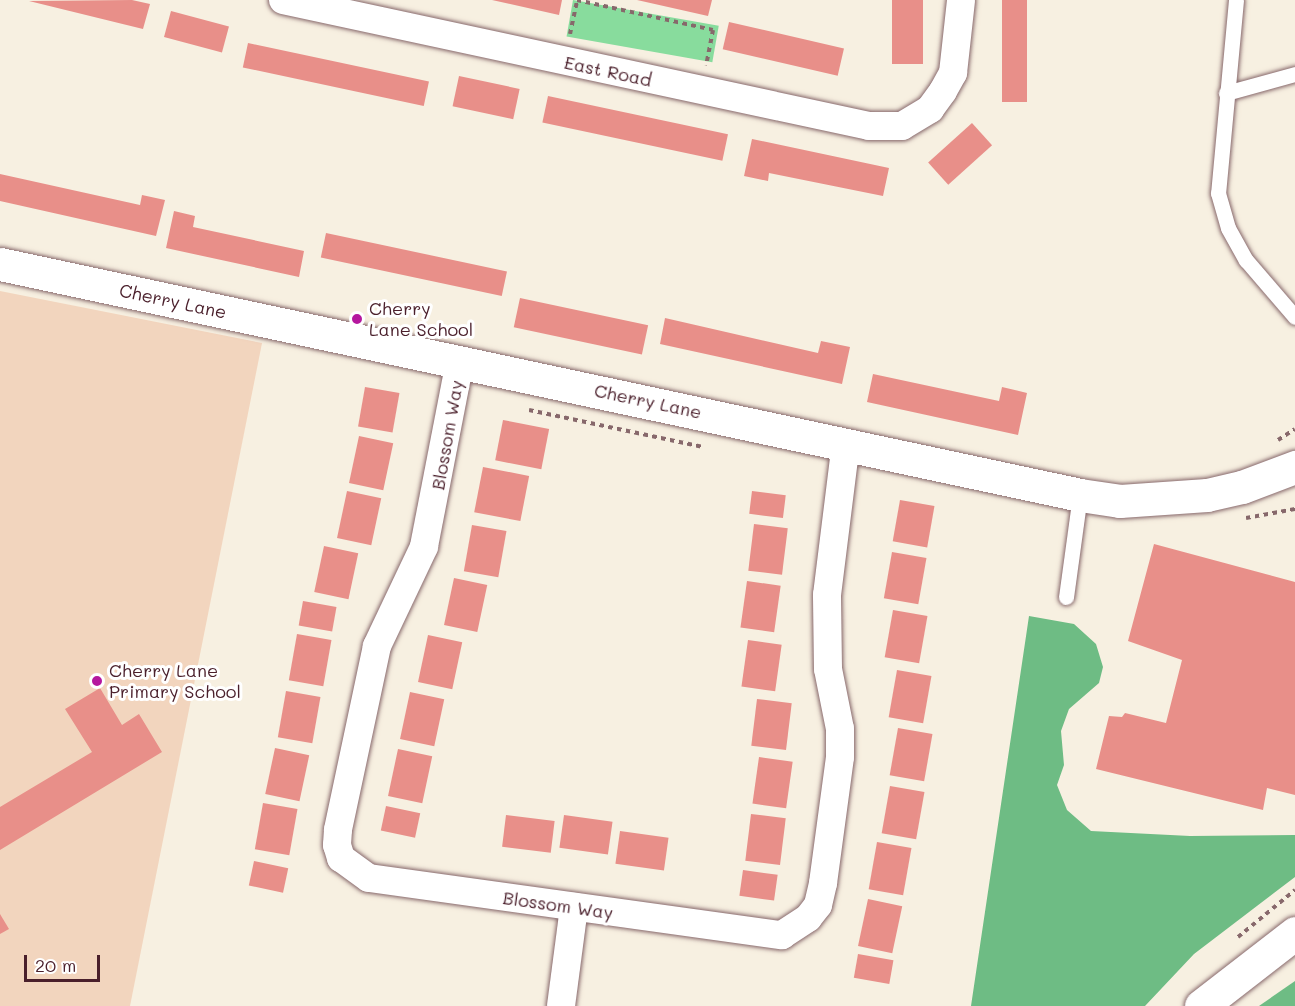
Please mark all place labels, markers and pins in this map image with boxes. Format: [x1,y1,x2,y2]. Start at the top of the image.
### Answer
place label: Cherry Lane School [369,298,473,340]
marker: Cherry Lane School [350,312,364,326]
place label: Cherry Lane Primary School [109,660,241,702]
marker: Cherry Lane Primary School [90,674,104,688]

